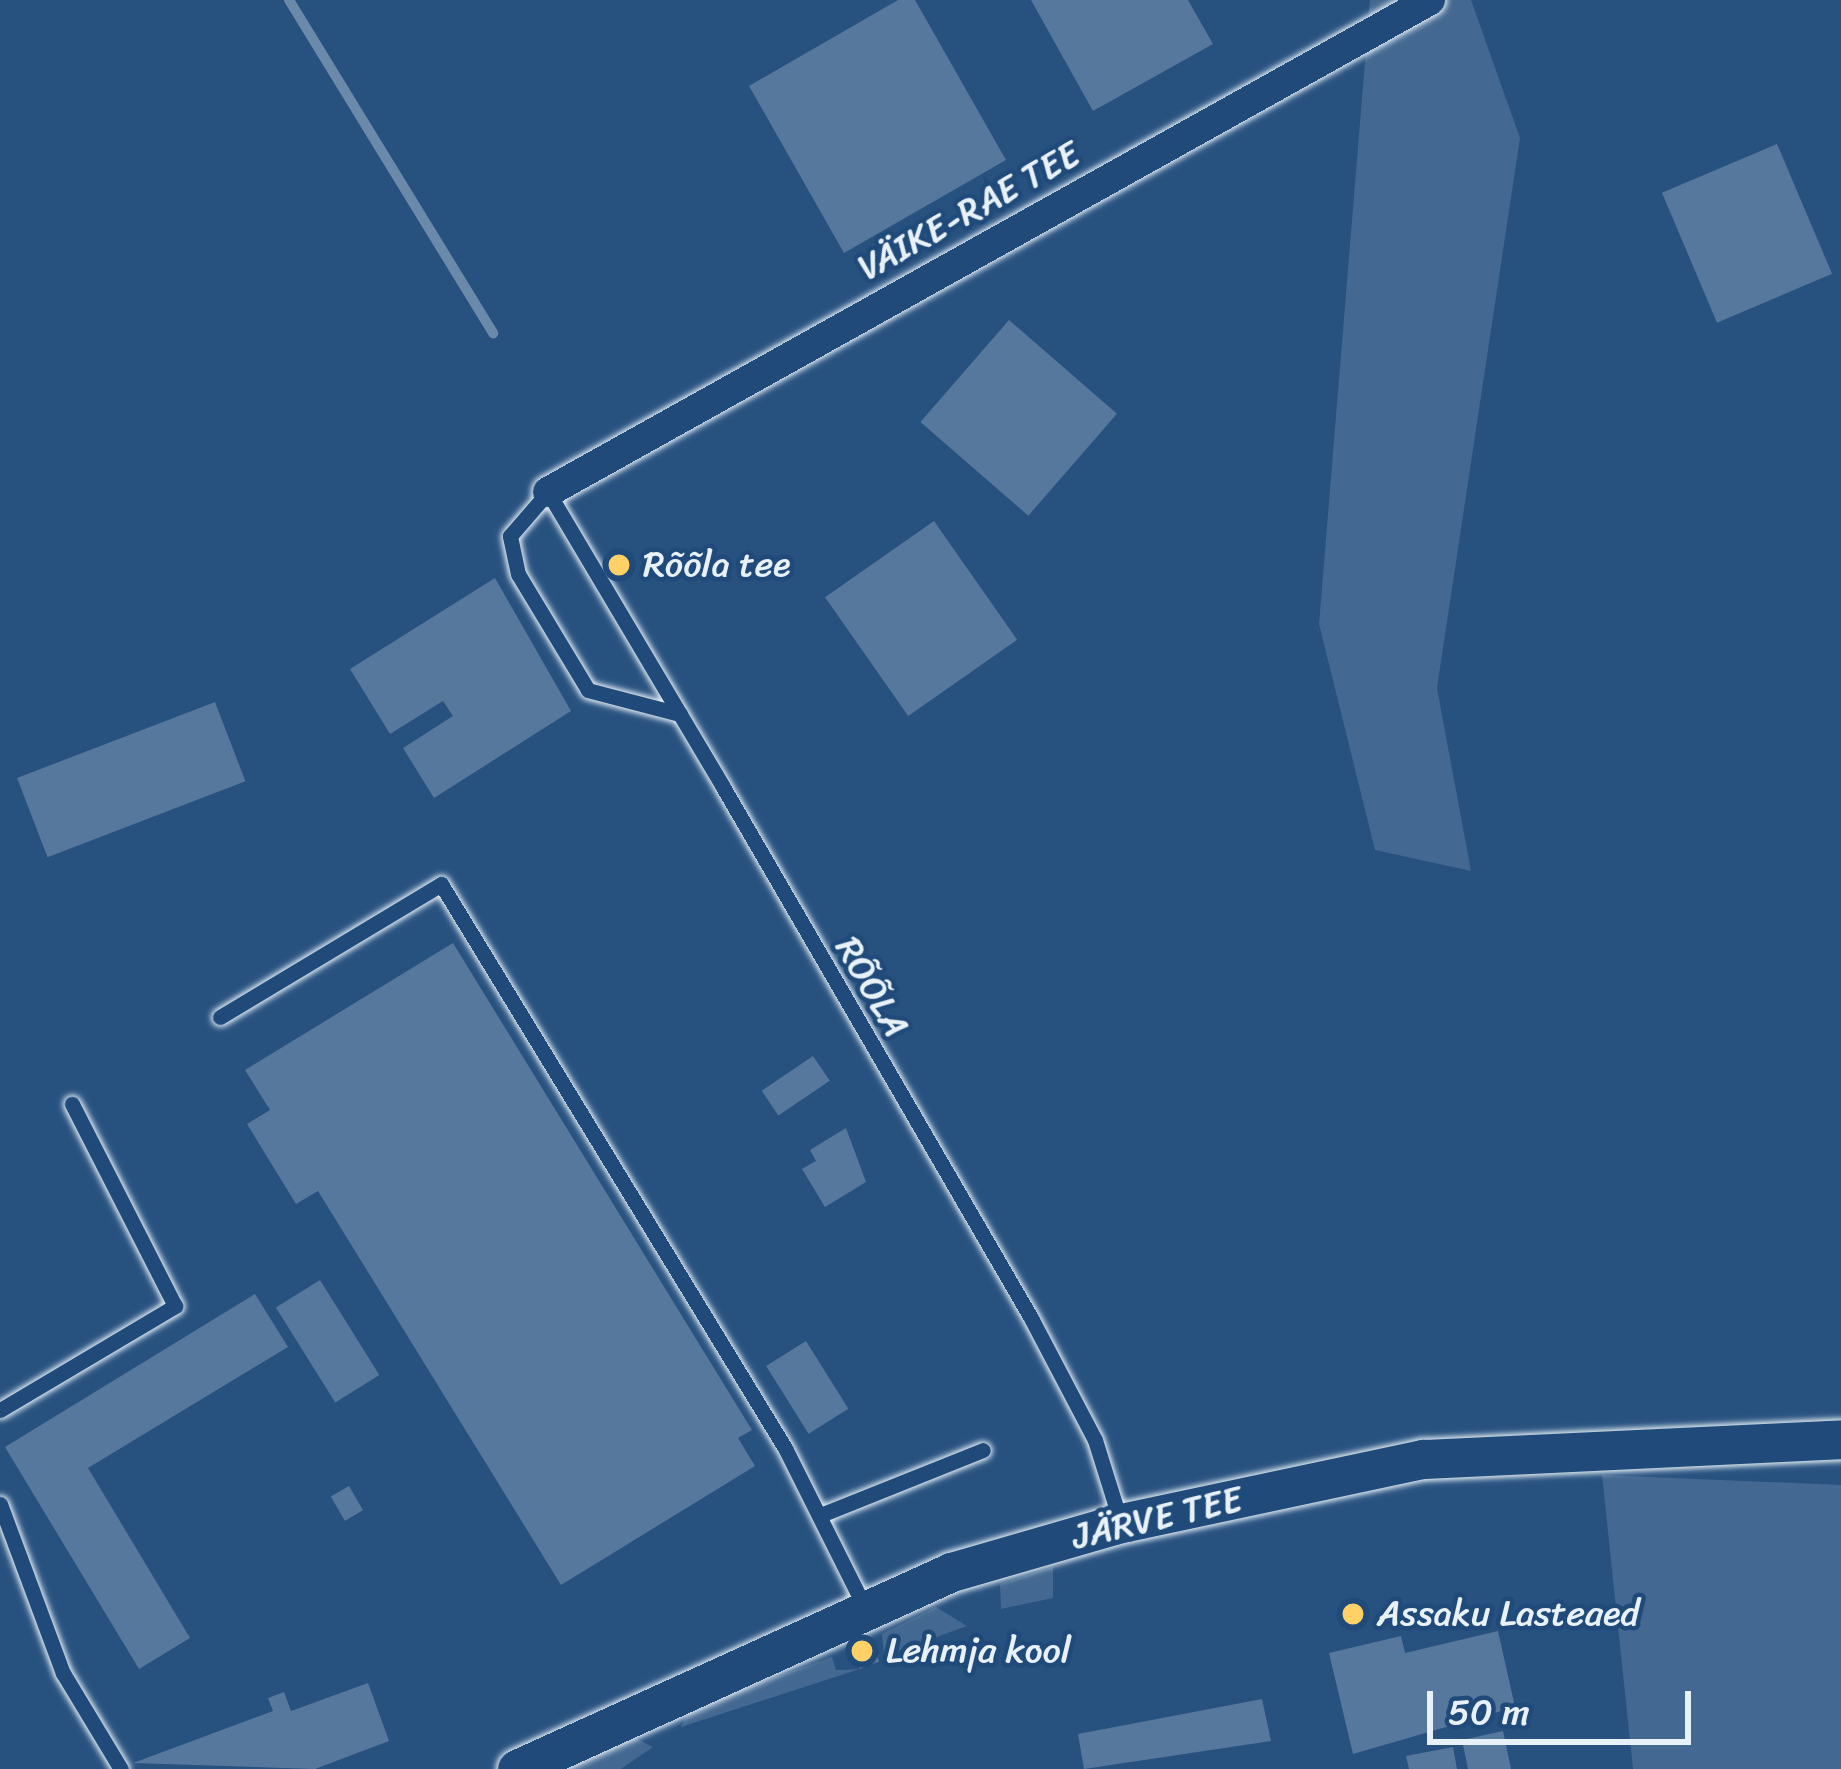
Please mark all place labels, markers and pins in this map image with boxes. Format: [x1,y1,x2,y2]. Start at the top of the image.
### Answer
place label: Rõõla tee [643,543,792,587]
marker: Rõõla tee [606,552,632,578]
place label: Assaku Lasteaed [1377,1592,1641,1636]
marker: Assaku Lasteaed [1340,1601,1366,1627]
place label: Lehmja kool [886,1629,1072,1673]
marker: Lehmja kool [849,1638,875,1664]

